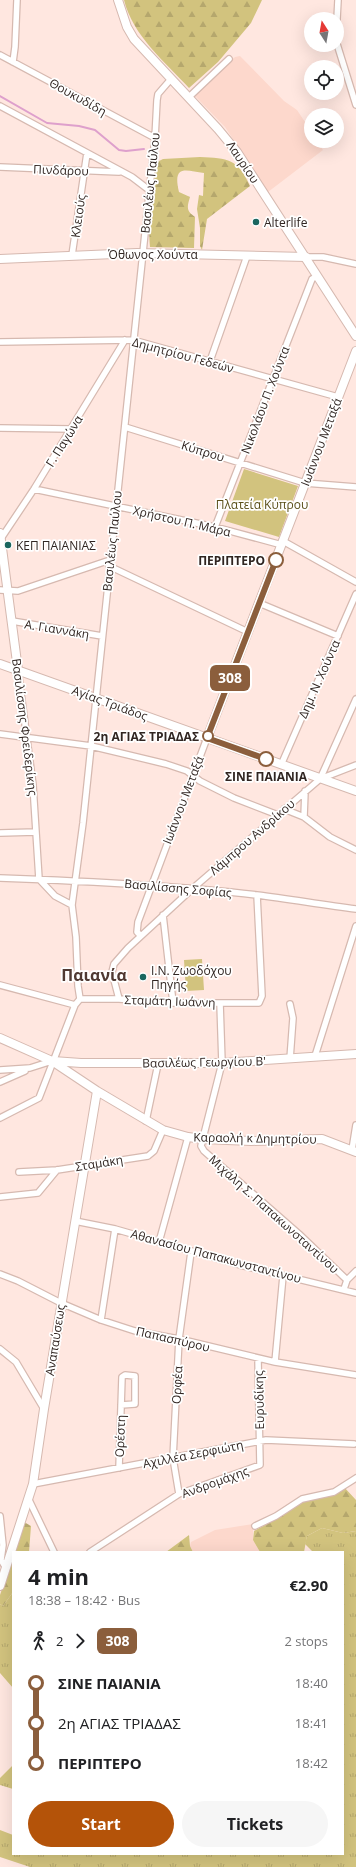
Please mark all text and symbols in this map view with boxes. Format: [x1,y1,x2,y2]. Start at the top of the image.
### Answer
north arrow [304,12,344,52]
map controls [304,12,344,148]
button: locate [304,60,344,100]
street label: Θουκυδίδη [46,74,110,120]
button: layers [304,108,344,148]
street label: Βασιλέως Παύλου [136,132,164,234]
street label: Λαυρίου [223,137,263,187]
street label: Πινδάρου [33,161,89,179]
street label: Κλειούς [67,193,90,239]
place label: Alterlife [264,214,308,231]
marker: Alterlife [251,217,261,227]
street label: Όθωνος Χούντα [107,246,199,263]
street label: Δημητρίου Γεδεών [130,333,236,377]
street label: Νικολάου Π. Χούντα [237,343,294,456]
street label: Ιωάννου Μεταξά [296,395,346,489]
street label: Γ. Παγώνα [41,411,87,470]
street label: Κύπρου [179,436,227,466]
street label: Βασιλέως Παύλου [98,490,126,592]
park label: Πλατεία Κύπρου [216,496,308,513]
street label: Χρήστου Π. Μάρα [131,501,233,541]
place label: ΚΕΠ ΠΑΙΑΝΙΑΣ [16,537,96,554]
marker: ΚΕΠ ΠΑΙΑΝΙΑΣ [3,540,13,550]
place label: ΠΕΡΙΠΤΕΡΟ [198,552,265,569]
marker: ΠΕΡΙΠΤΕΡΟ [268,552,284,568]
street label: Α. Γιαννάκη [23,615,91,643]
street label: Δημ. Ν. Χούντα [294,636,344,721]
street label: Βασιλίσσης Φρειδερίκης [8,657,42,797]
line badge: 308 [207,665,253,691]
text: 308 [218,668,242,687]
street label: Αγίας Τριάδος [70,681,150,725]
place label: 2η ΑΓΙΑΣ ΤΡΙΑΔΑΣ [94,728,199,745]
marker: 2η ΑΓΙΑΣ ΤΡΙΑΔΑΣ [202,730,214,742]
marker: ΣΙΝΕ ΠΑΙΑΝΙΑ [258,751,274,767]
street label: Ιωάννου Μεταξά [158,753,208,847]
place label: ΣΙΝΕ ΠΑΙΑΝΙΑ [225,768,308,785]
street label: Λάμπρου Ανδρίκου [206,795,298,879]
street label: Βασιλίσσης Σοφίας [124,875,233,901]
place label: Ι.Ν. Ζωοδόχου Πηγής [151,962,232,993]
district label: Παιανία [61,964,127,986]
marker: Ι.Ν. Ζωοδόχου Πηγής [138,972,148,982]
street label: Σταμάτη Ιωάννη [124,991,216,1011]
street label: Βασιλέως Γεωργίου Β' [142,1052,266,1072]
street label: Καραολή κ Δημητρίου [193,1128,317,1148]
street label: Σταμάκη [74,1151,124,1175]
street label: Μιχάλη Σ. Παπακωνσταντίνου [205,1151,343,1277]
street label: Αθανασίου Παπακωνσταντίνου [129,1225,303,1287]
street label: Αναπαύσεως [41,1303,69,1377]
street label: Παπασπύρου [134,1322,212,1356]
street label: Ορφέα [168,1365,187,1405]
street label: Ευρυδίκης [250,1370,268,1430]
street label: Ορέστη [111,1414,129,1458]
street label: Αχιλλέα Σερφιώτη [141,1436,245,1472]
street label: Ανδρομάχης [179,1462,251,1502]
text: 4 min [28,1561,89,1591]
text: €2.90 [289,1575,328,1595]
text: 18:38 – 18:42 · Bus [28,1591,140,1609]
icon: walk [28,1630,50,1652]
icon: forward [69,1630,91,1652]
text: 308 [105,1631,129,1650]
text: 2 [56,1632,63,1650]
text: 2 stops [284,1632,328,1650]
text: ΣΙΝΕ ΠΑΙΑΝΙΑ [58,1673,161,1693]
text: 18:40 [295,1674,328,1692]
text: 2η ΑΓΙΑΣ ΤΡΙΑΔΑΣ [58,1713,181,1733]
text: 18:41 [295,1714,328,1732]
text: ΠΕΡΙΠΤΕΡΟ [58,1753,142,1773]
text: 18:42 [295,1754,328,1772]
button: Start [28,1801,174,1847]
button: Tickets [182,1801,328,1847]

